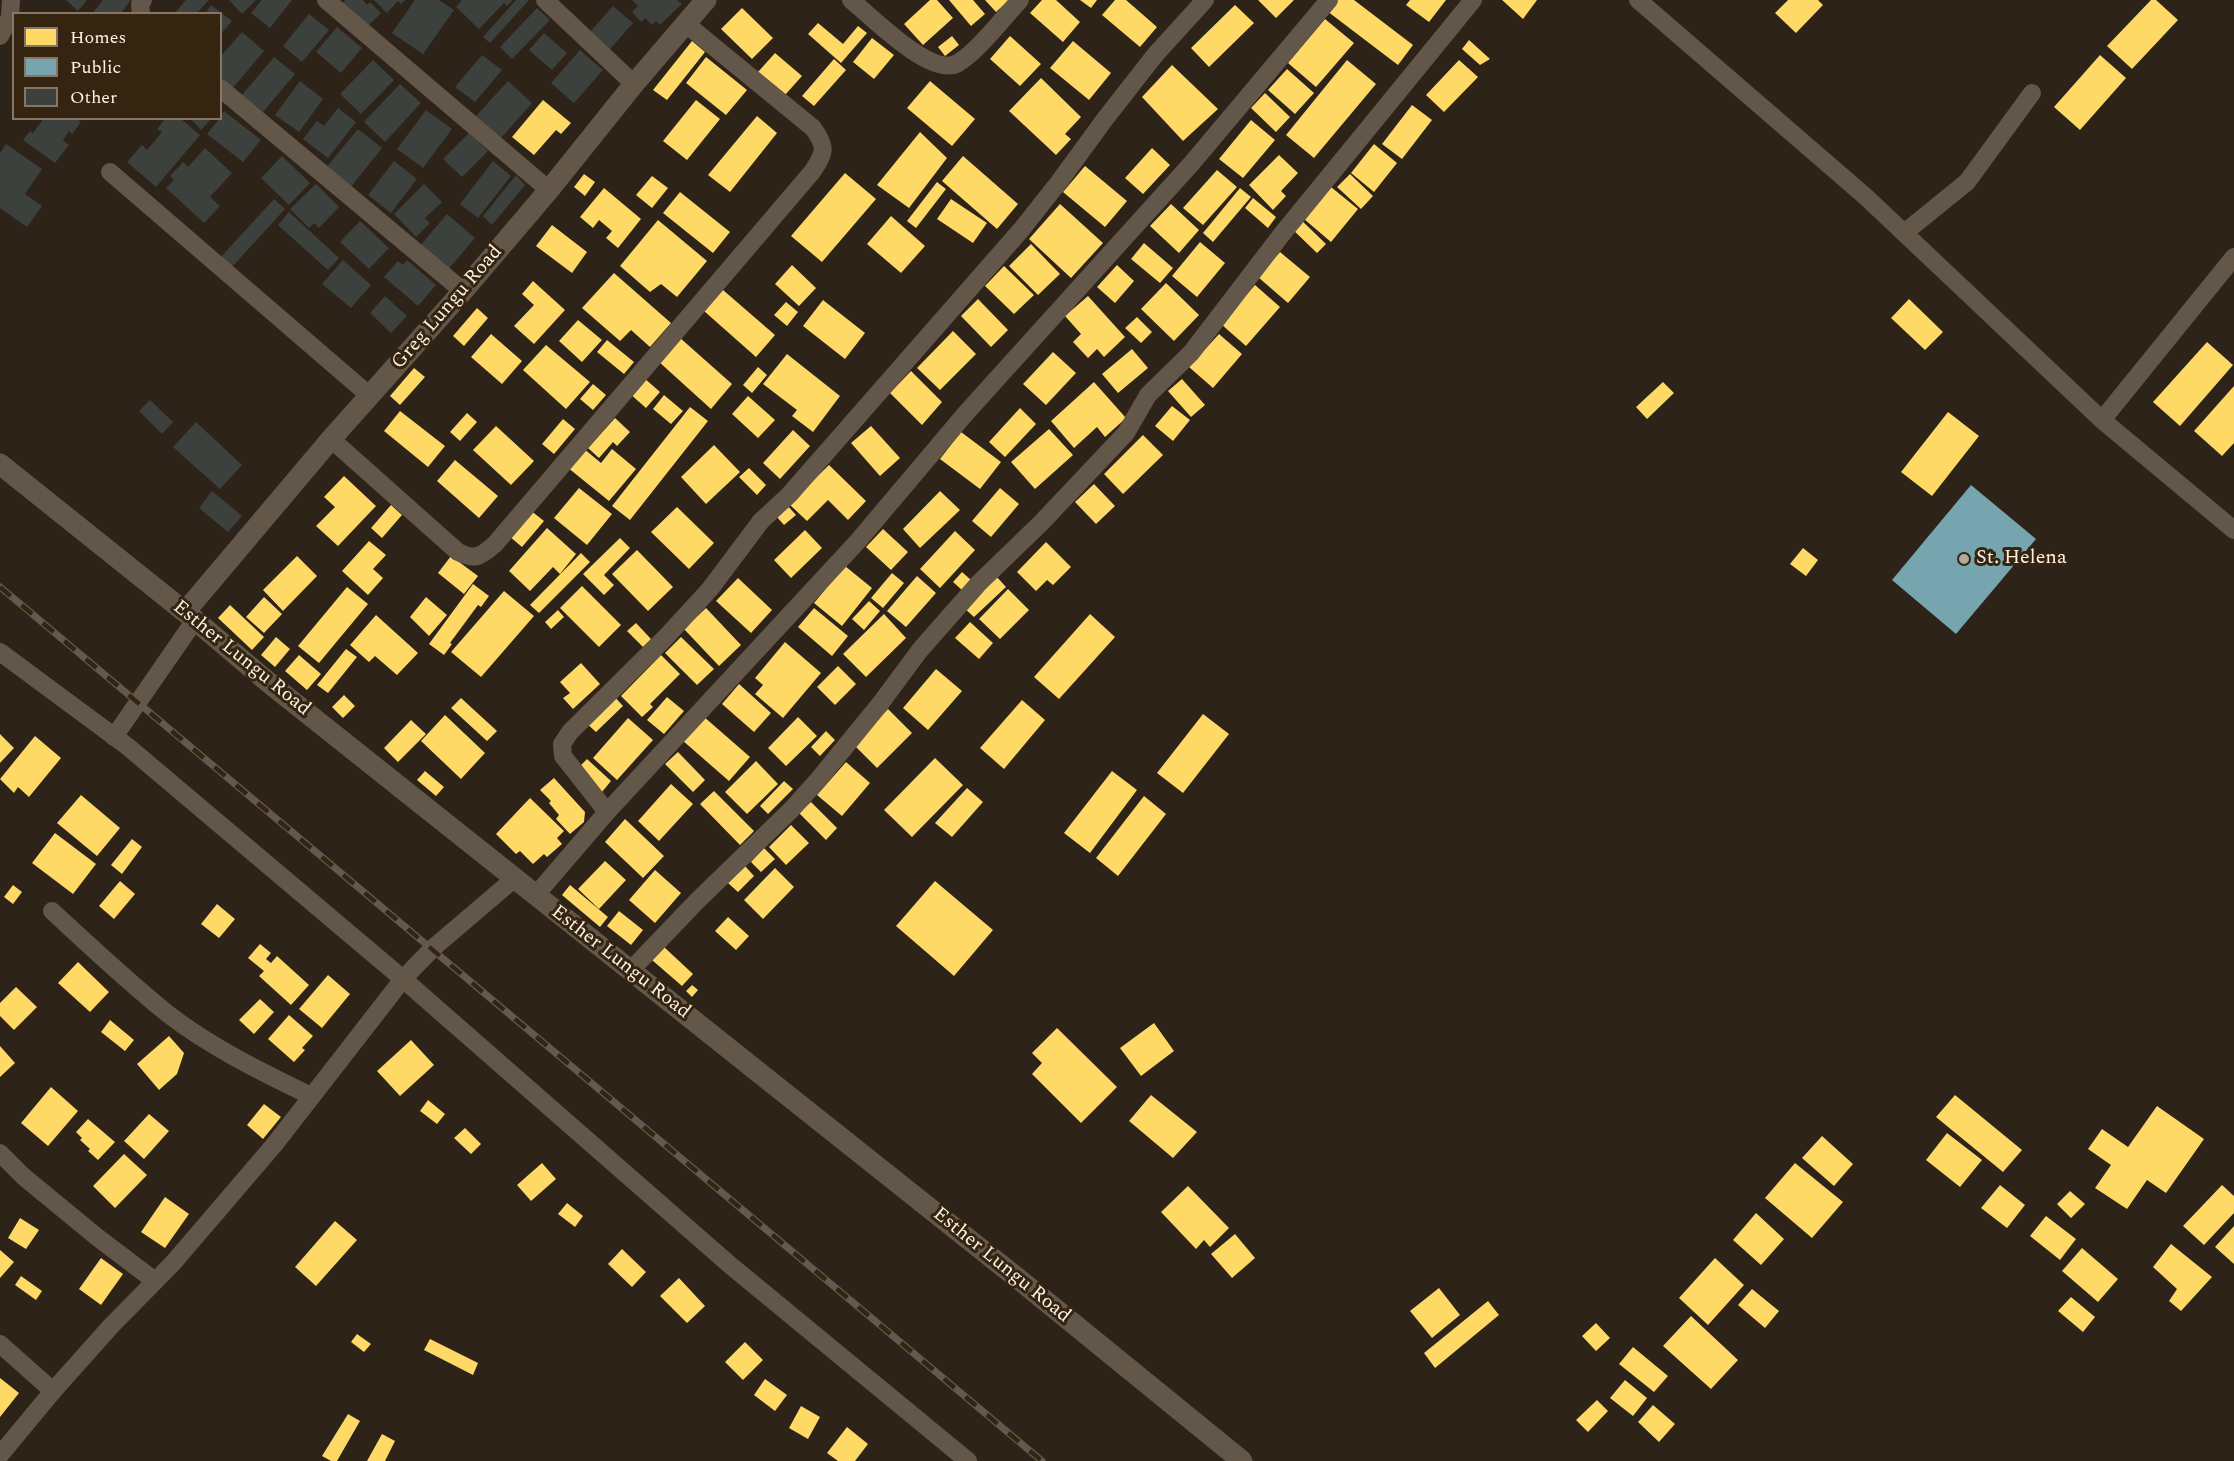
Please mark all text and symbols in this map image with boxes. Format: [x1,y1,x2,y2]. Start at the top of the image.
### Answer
legend [12,12,222,120]
text: Homes [70,24,126,51]
text: Public [70,54,121,81]
text: Other [70,84,117,111]
street label: Greg Lungu Road [388,241,508,375]
place label: St. Helena [1976,547,2067,571]
marker: St. Helena [1957,552,1971,566]
street label: Esther Lungu Road [167,596,315,722]
street label: Esther Lungu Road [545,901,695,1025]
street label: Esther Lungu Road [927,1203,1075,1329]

